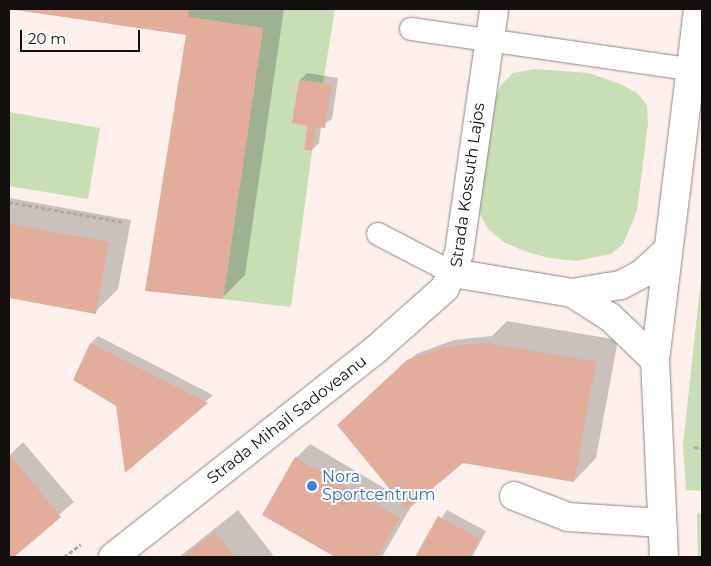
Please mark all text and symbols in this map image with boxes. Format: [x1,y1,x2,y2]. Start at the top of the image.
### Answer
scale bar [22,20,142,52]
text: 20 m [28,29,66,48]
street label: Strada Kossuth Lajos [447,101,489,269]
street label: Strada Mihail Sadoveanu [203,352,371,488]
place label: Nora Sportcentrum [322,467,436,505]
marker: Nora Sportcentrum [306,480,318,492]

